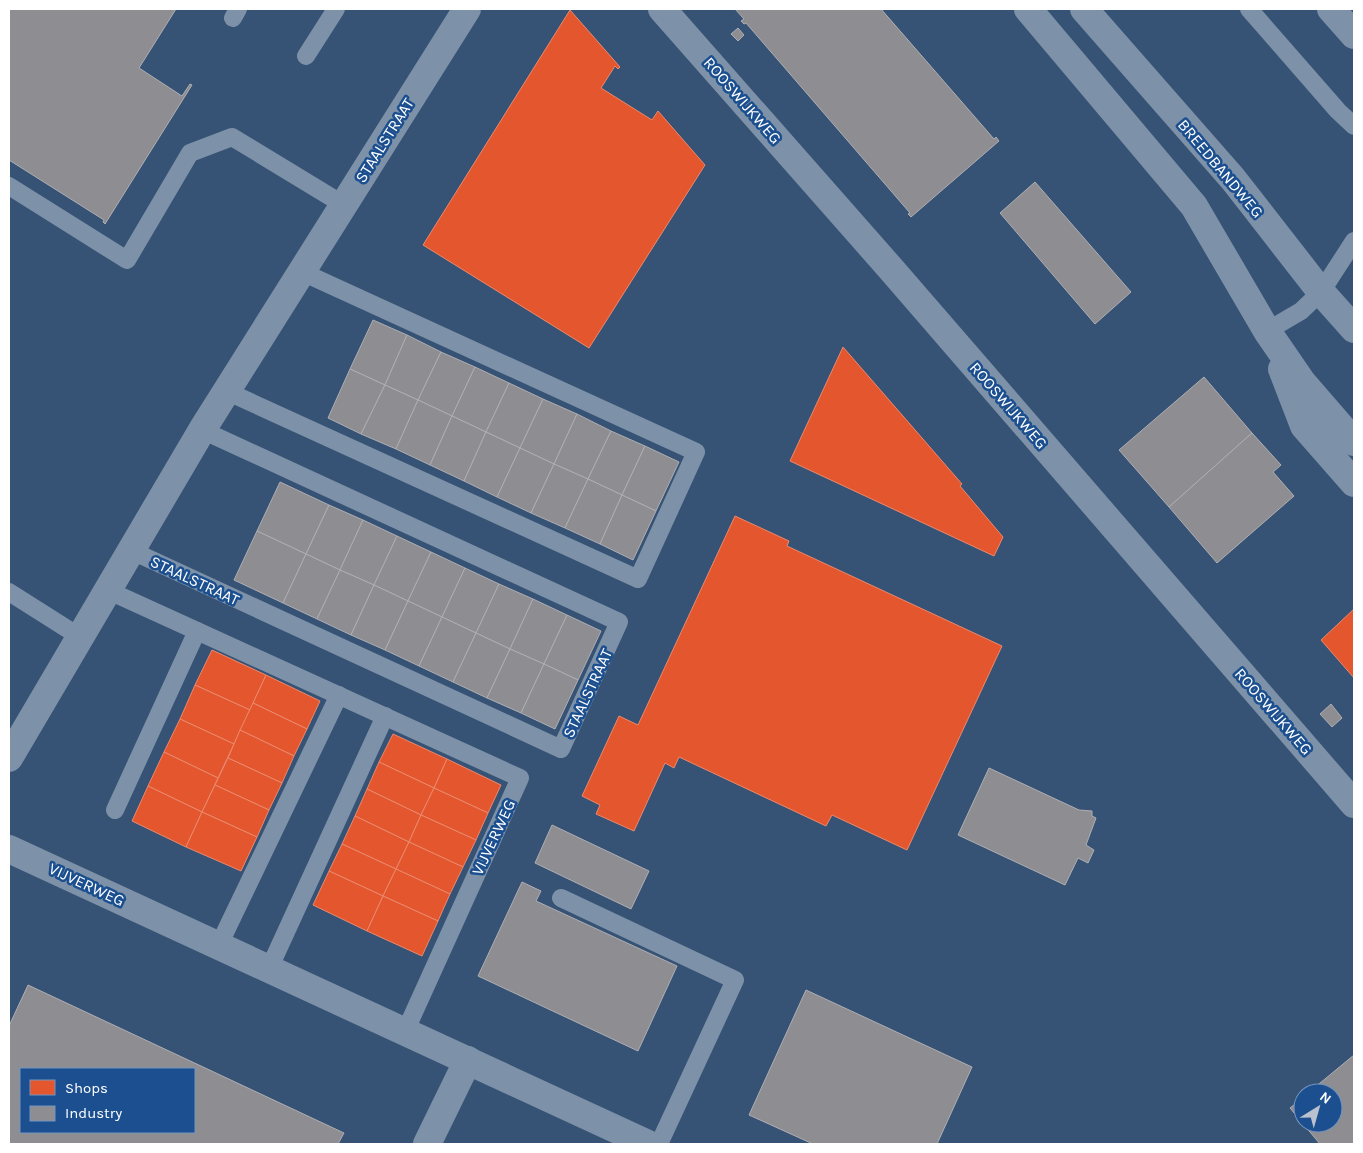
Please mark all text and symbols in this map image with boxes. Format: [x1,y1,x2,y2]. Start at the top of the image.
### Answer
street label: ROOSWIJKWEG [700,53,785,148]
street label: STAALSTRAAT [351,94,418,186]
street label: BREEDBANDWEG [1174,115,1267,221]
street label: ROOSWIJKWEG [966,358,1051,453]
street label: STAALSTRAAT [147,552,242,609]
street label: STAALSTRAAT [559,646,616,741]
street label: ROOSWIJKWEG [1231,664,1316,759]
street label: VIJVERWEG [468,796,519,878]
street label: VIJVERWEG [46,859,128,910]
legend [20,1068,195,1133]
text: Shops [65,1079,108,1097]
north arrow [1293,1083,1343,1133]
text: N [1316,1088,1335,1108]
text: Industry [65,1104,122,1122]

